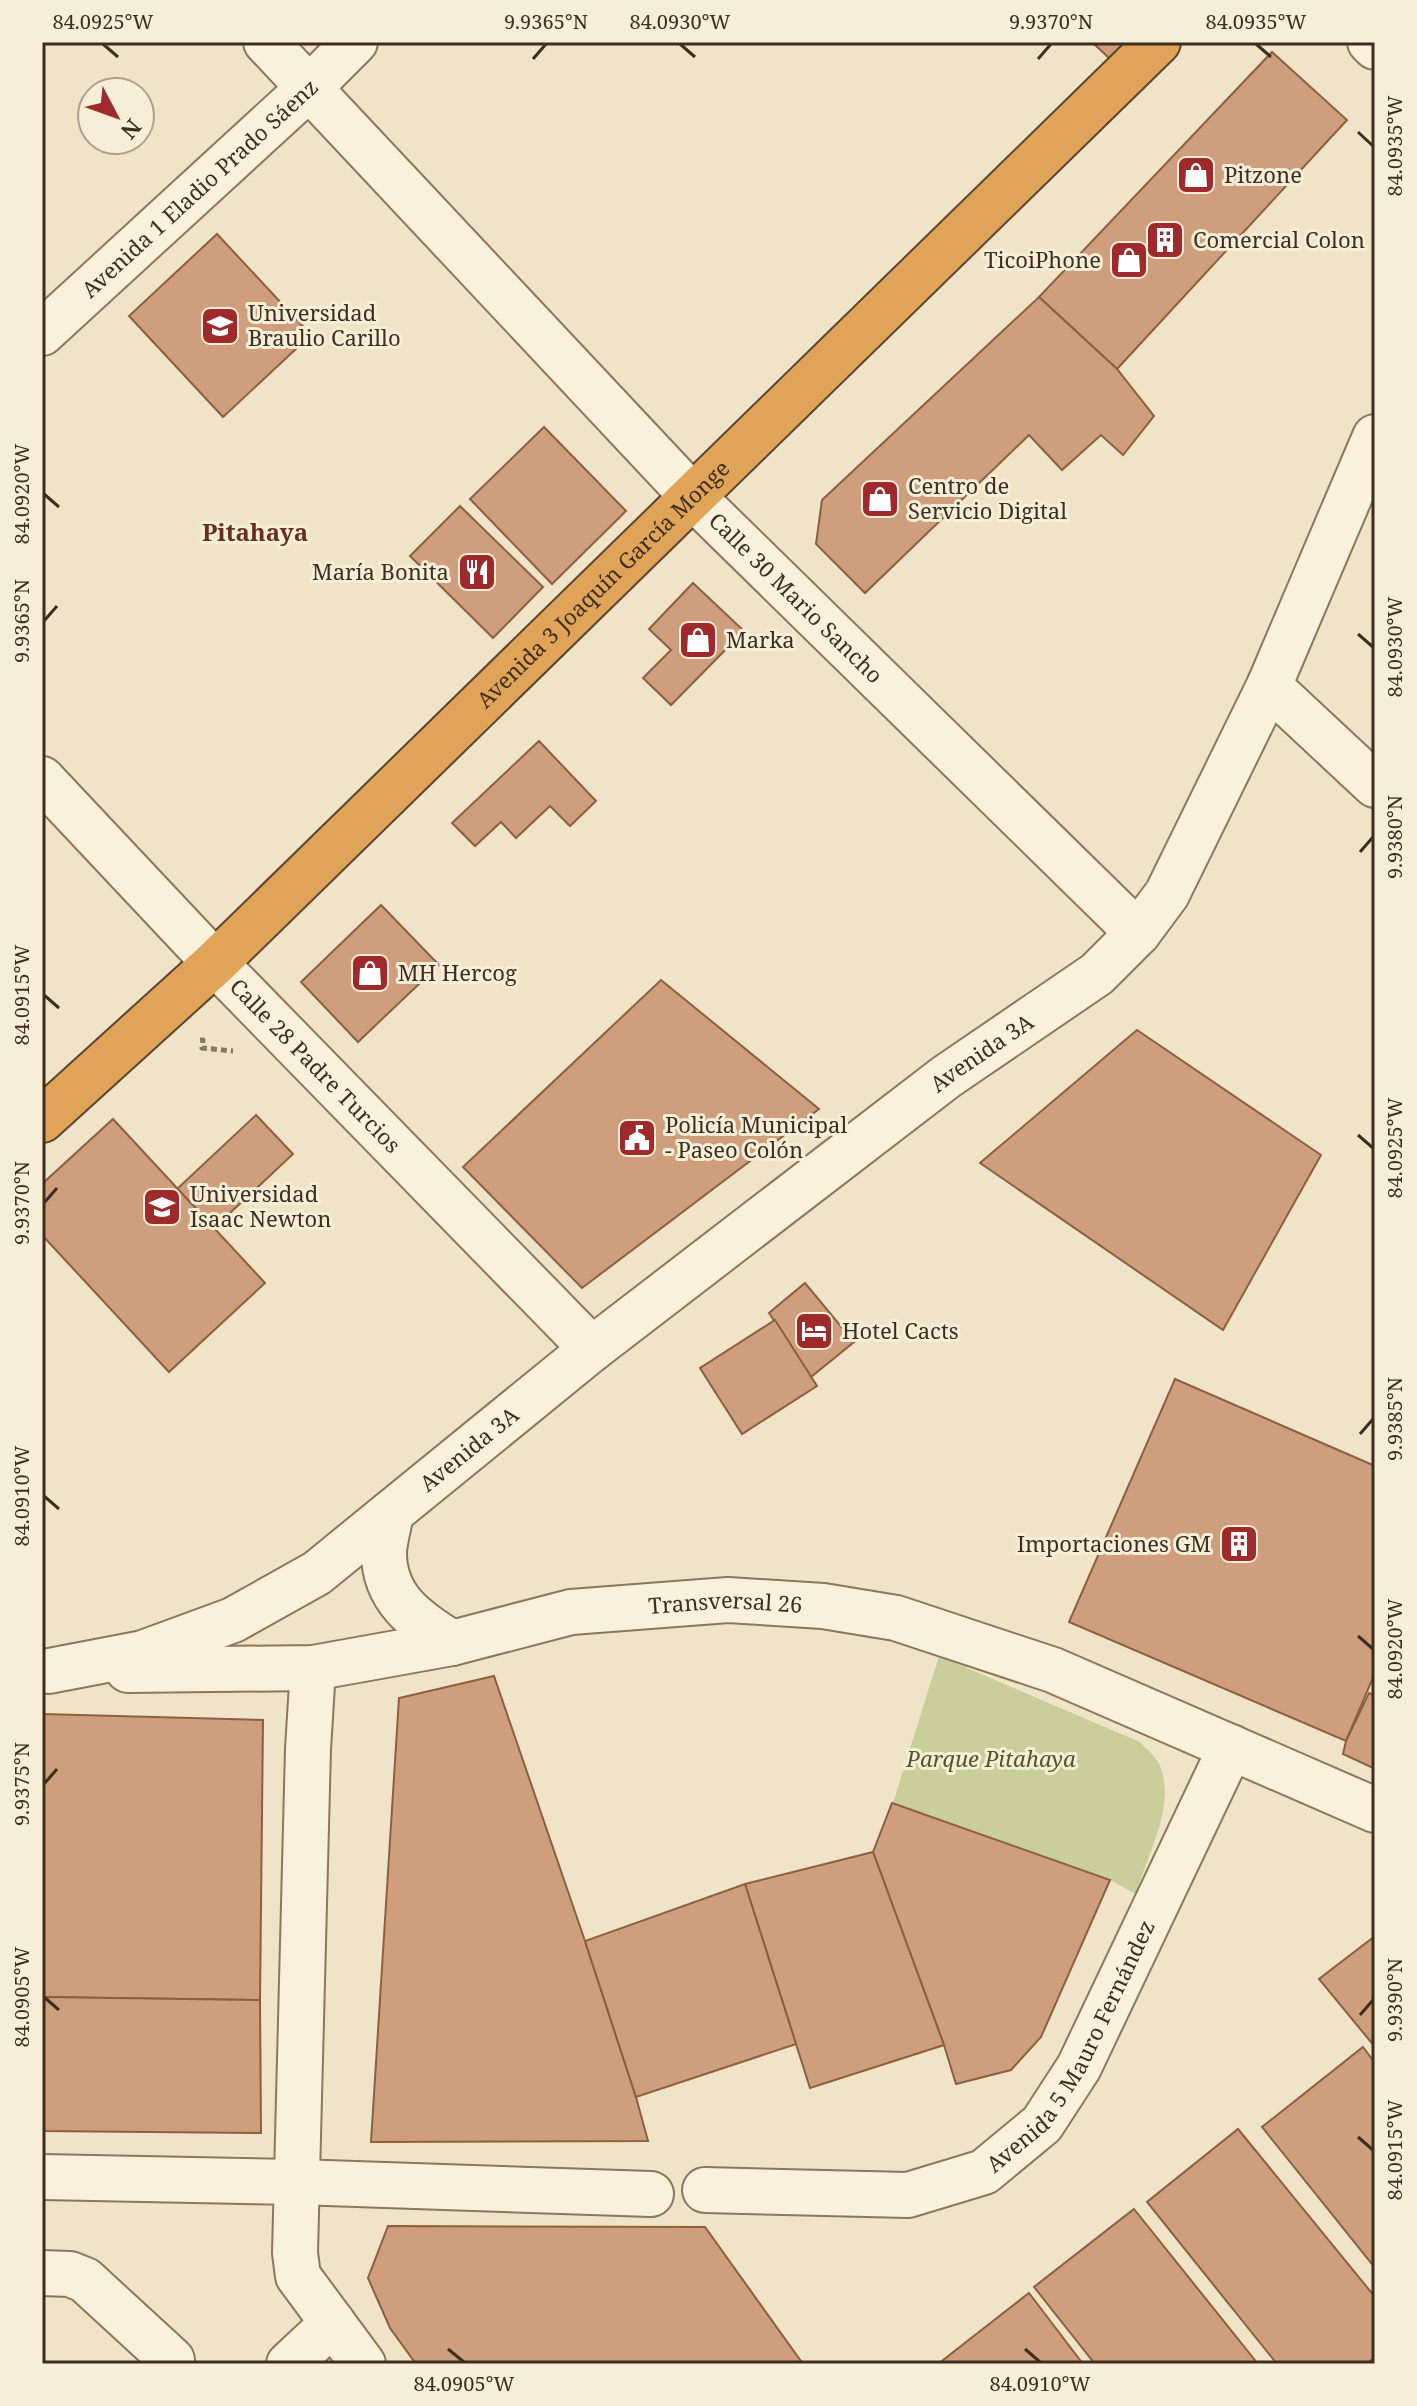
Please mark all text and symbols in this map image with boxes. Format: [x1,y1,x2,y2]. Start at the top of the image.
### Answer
text: 84.0925°W [52,8,154,35]
text: 9.9365°N [504,8,588,35]
text: 84.0930°W [629,8,731,35]
text: 9.9370°N [1009,8,1093,35]
text: 84.0935°W [1205,8,1307,35]
street label: Avenida 1 Eladio Prado Sáenz [74,72,324,304]
north arrow [76,76,156,156]
text: 84.0935°W [1381,95,1408,197]
text: N [115,113,149,146]
shop icon: Pitzone [1175,154,1217,196]
place label: Pitzone [1224,159,1302,189]
building icon: Comercial Colon [1144,219,1186,261]
place label: Comercial Colon [1193,224,1365,254]
shop icon: TicoiPhone [1108,239,1150,281]
place label: TicoiPhone [984,244,1101,274]
place label: Universidad Braulio Carillo [248,297,401,352]
school or university icon: Universidad Braulio Carillo [199,305,241,347]
text: 84.0920°W [8,443,35,545]
street label: Avenida 3 Joaquín García Monge [469,453,735,714]
place label: Centro de Servicio Digital [908,470,1067,525]
shop icon: Centro de Servicio Digital [859,478,901,520]
street label: Calle 30 Mario Sancho [703,505,890,689]
district label: Pitahaya [202,515,308,548]
restaurant icon: María Bonita [456,551,498,593]
place label: María Bonita [312,556,449,586]
text: 9.9365°N [8,579,35,663]
text: 84.0930°W [1381,596,1408,698]
shop icon: Marka [677,619,719,661]
place label: Marka [726,624,795,654]
text: 9.9380°N [1381,795,1408,879]
text: 84.0915°W [8,944,35,1046]
shop icon: MH Hercog [349,952,391,994]
place label: MH Hercog [398,957,517,987]
street label: Calle 28 Padre Turcios [224,971,408,1159]
street label: Avenida 3A [923,1006,1039,1098]
text: 84.0925°W [1381,1097,1408,1199]
place label: Policía Municipal - Paseo Colón [665,1109,847,1164]
public building icon: Policía Municipal - Paseo Colón [616,1117,658,1159]
text: 9.9370°N [8,1161,35,1245]
place label: Universidad Isaac Newton [190,1178,331,1233]
school or university icon: Universidad Isaac Newton [141,1186,183,1228]
hotel icon: Hotel Cacts [793,1310,835,1352]
place label: Hotel Cacts [842,1315,959,1345]
text: 9.9385°N [1381,1377,1408,1461]
street label: Avenida 3A [413,1399,525,1498]
text: 84.0910°W [8,1445,35,1547]
building icon: Importaciones GM [1218,1523,1260,1565]
place label: Importaciones GM [1017,1528,1211,1558]
street label: Transversal 26 [647,1584,803,1620]
text: 84.0920°W [1381,1598,1408,1700]
text: 9.9375°N [8,1742,35,1826]
park label: Parque Pitahaya [905,1743,1076,1773]
street label: Avenida 5 Mauro Fernández [979,1915,1161,2178]
text: 84.0905°W [8,1946,35,2048]
text: 9.9390°N [1381,1958,1408,2042]
text: 84.0915°W [1381,2099,1408,2201]
text: 84.0905°W [413,2370,515,2397]
text: 84.0910°W [989,2370,1091,2397]

